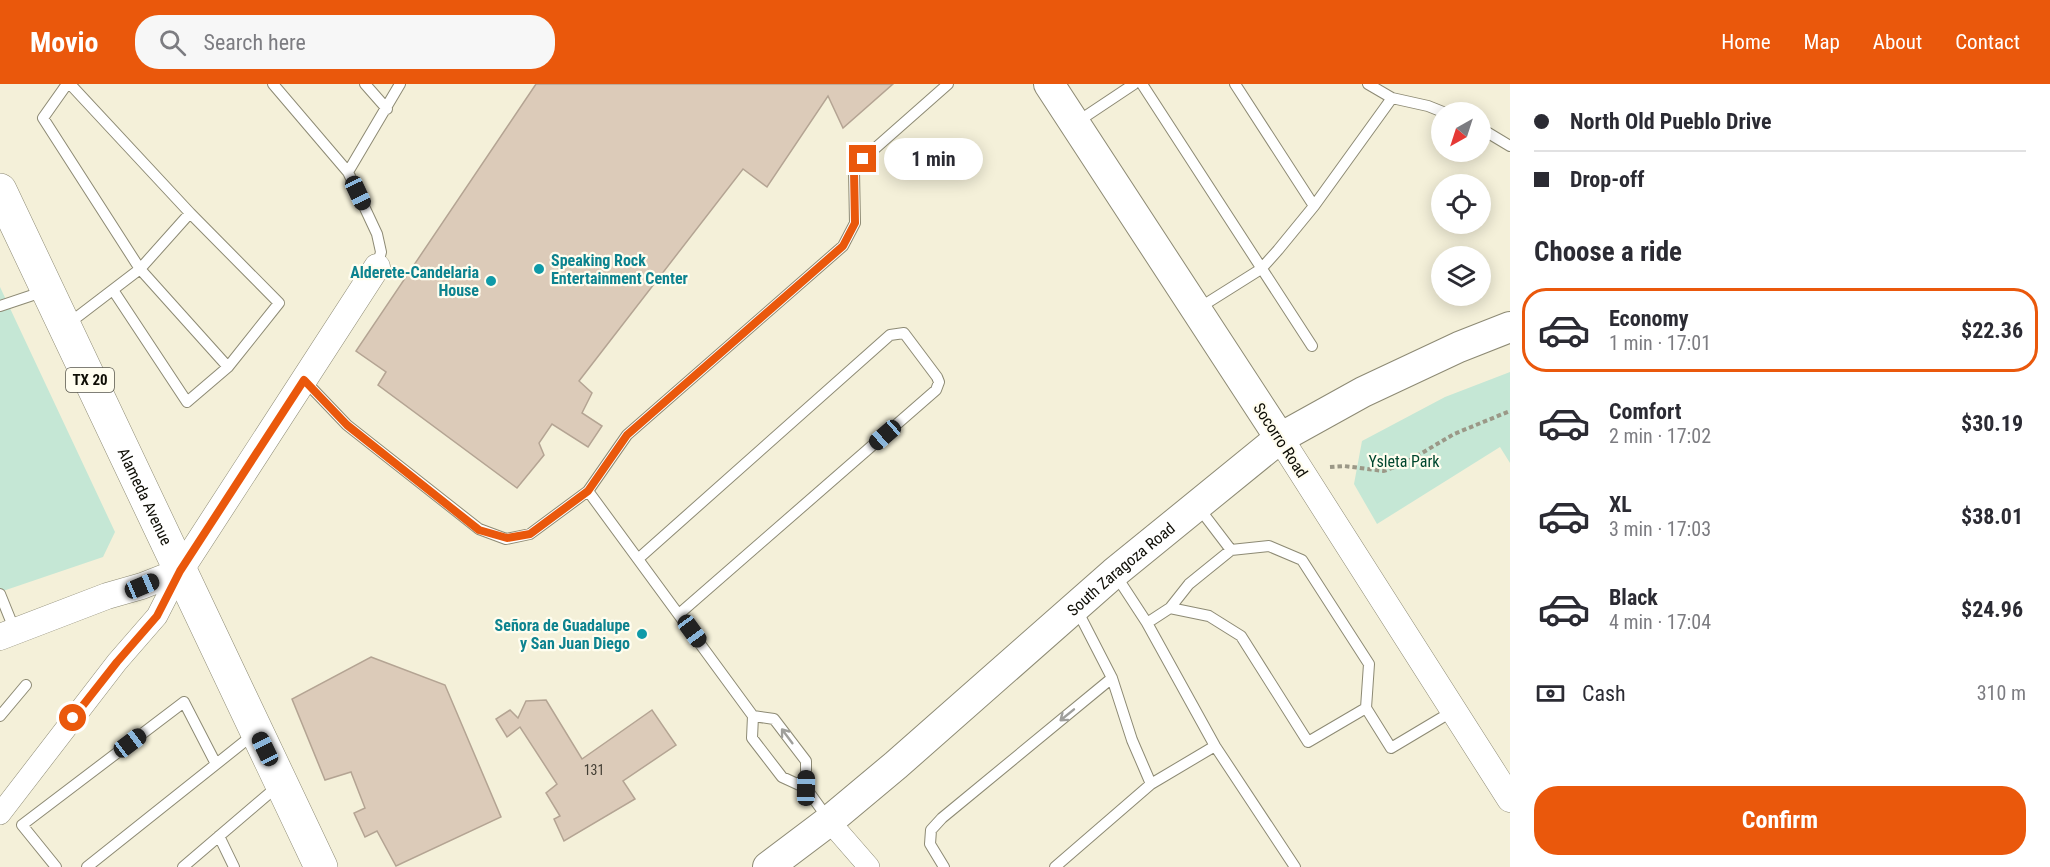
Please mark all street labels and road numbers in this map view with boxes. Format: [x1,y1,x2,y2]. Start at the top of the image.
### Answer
road number: TX 20 [66,368,114,392]
street label: Socorro Road [1249,399,1312,481]
street label: Alameda Avenue [114,445,176,548]
street label: South Zaragoza Road [1063,519,1179,620]

